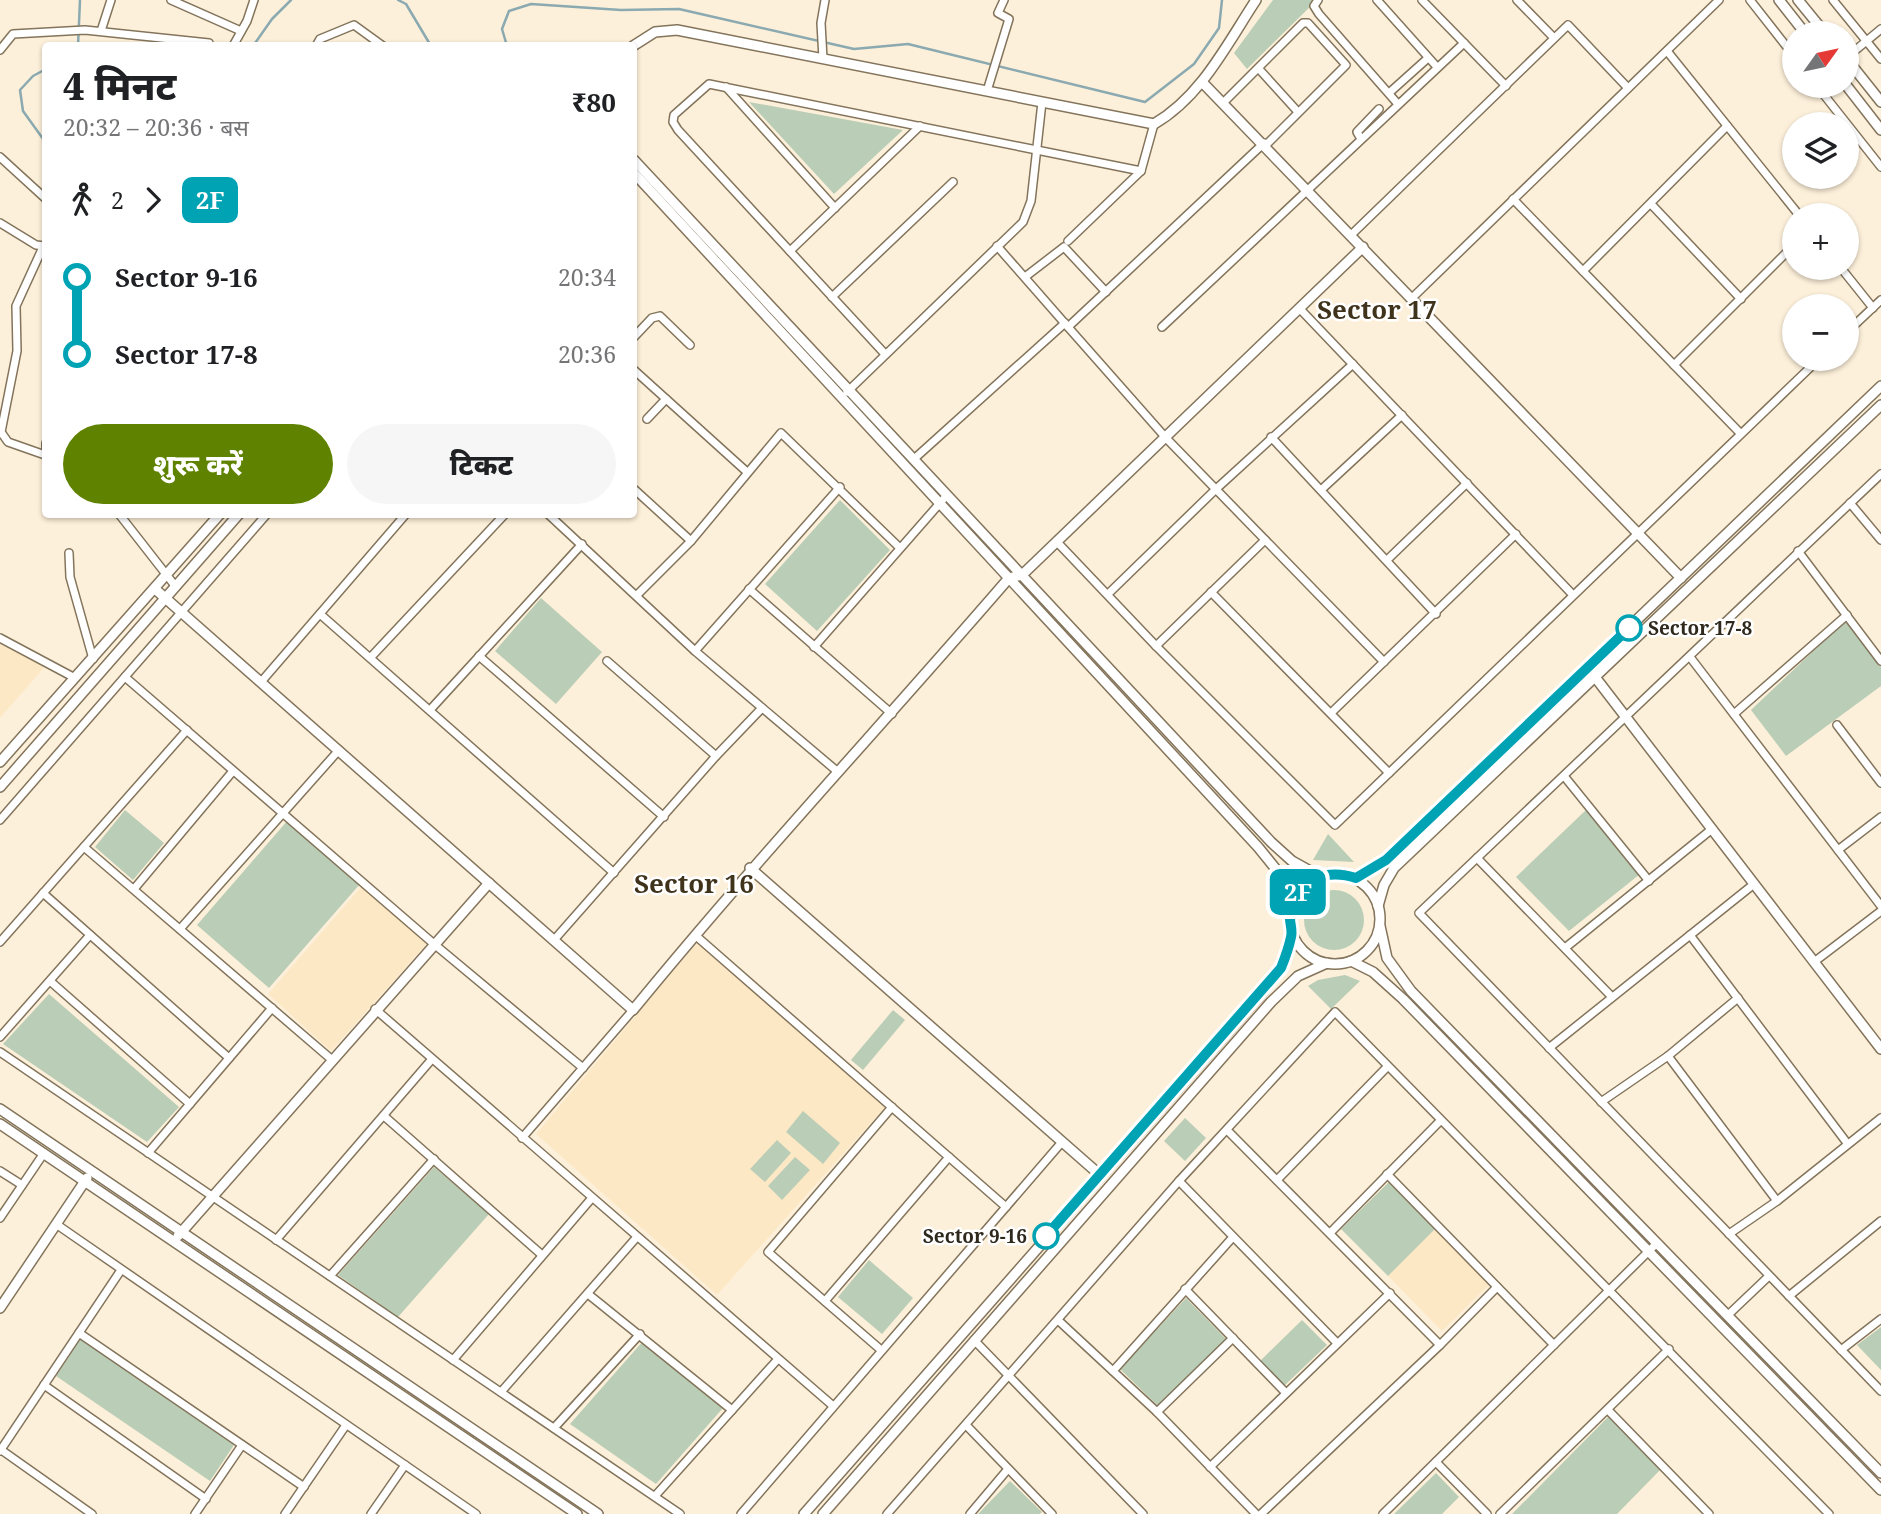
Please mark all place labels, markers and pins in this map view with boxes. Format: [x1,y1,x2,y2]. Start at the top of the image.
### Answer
marker: Sector 17-8 [1616,615,1642,641]
place label: Sector 17-8 [1648,615,1752,641]
place label: Sector 9-16 [923,1223,1027,1249]
marker: Sector 9-16 [1033,1223,1059,1249]

